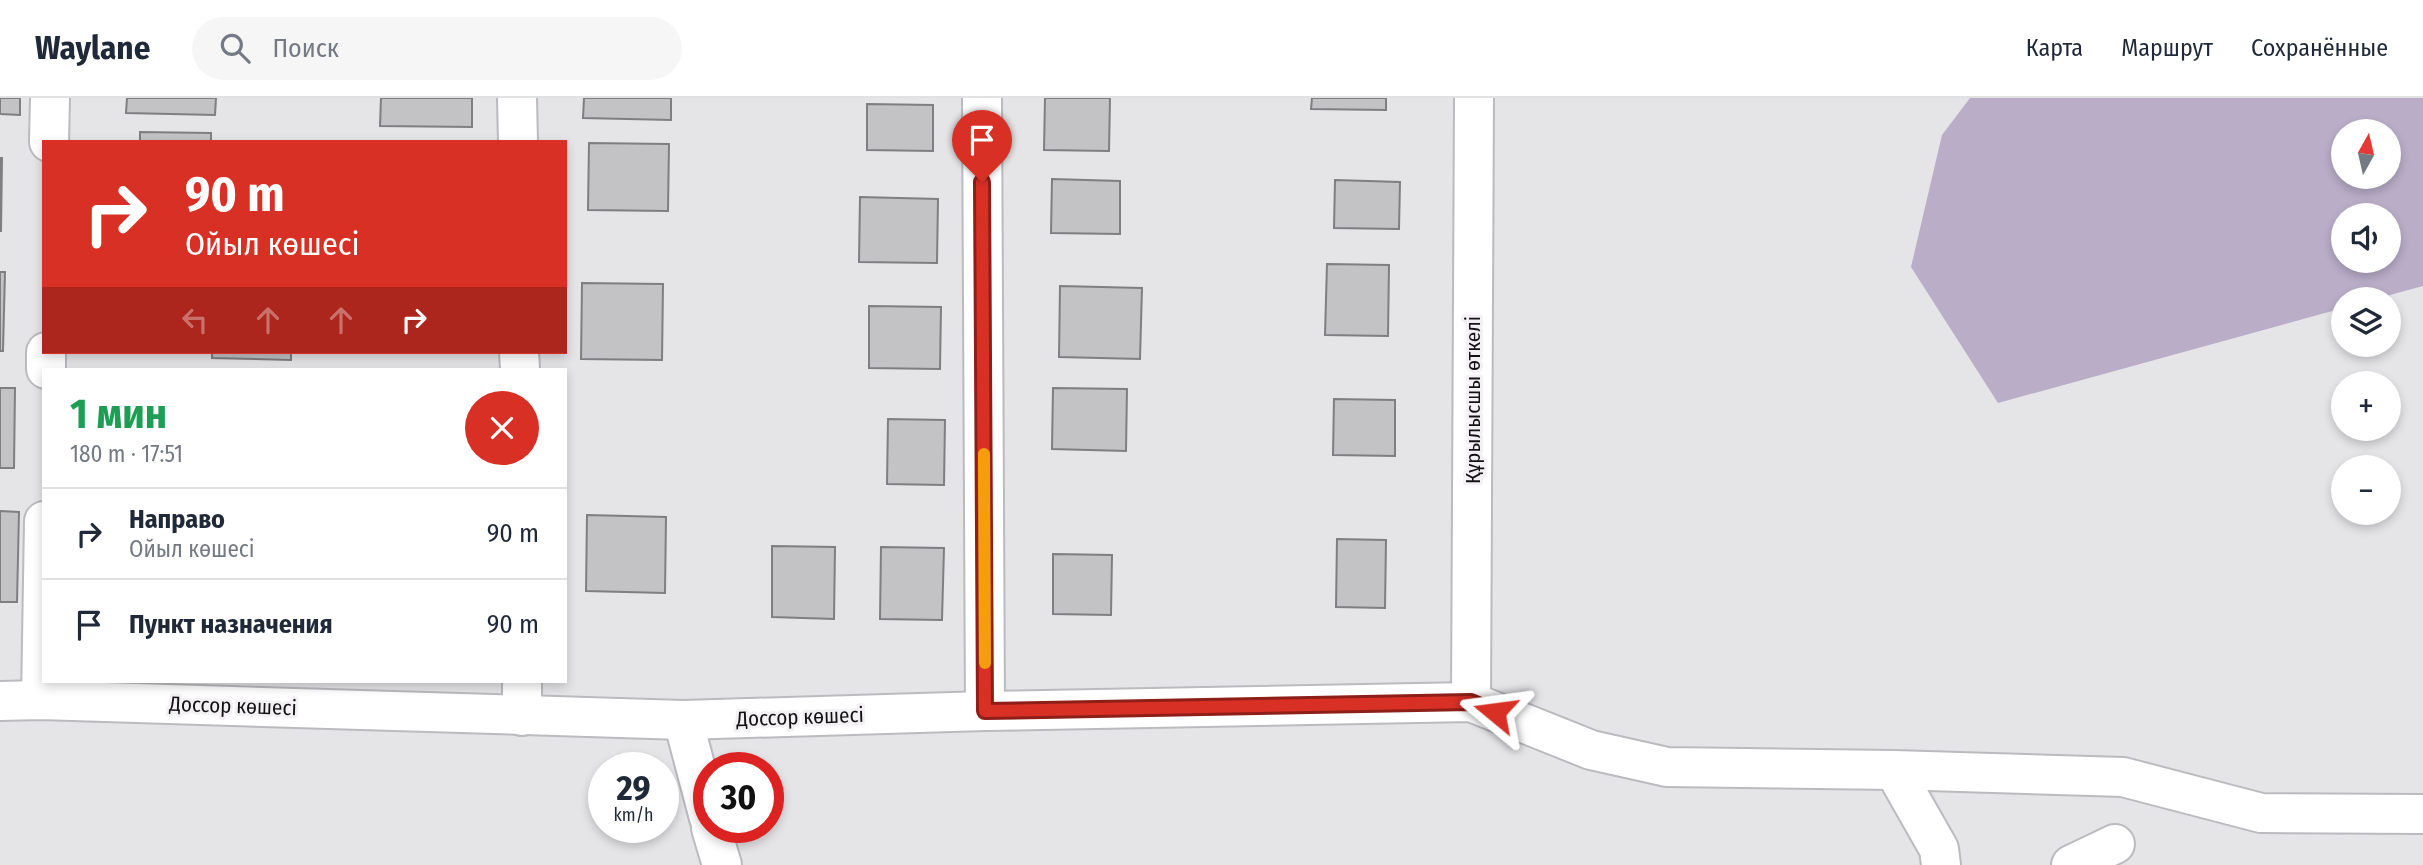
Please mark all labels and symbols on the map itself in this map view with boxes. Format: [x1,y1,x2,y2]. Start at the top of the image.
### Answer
pin [952,110,1012,182]
north arrow [2331,119,2401,189]
street label: Құрылысшы өткелі [1460,316,1486,484]
position arrow [1458,675,1532,749]
street label: Доссор көшесі [168,691,297,721]
street label: Доссор көшесі [735,702,864,732]
speed limit sign: 30 [693,752,784,843]

